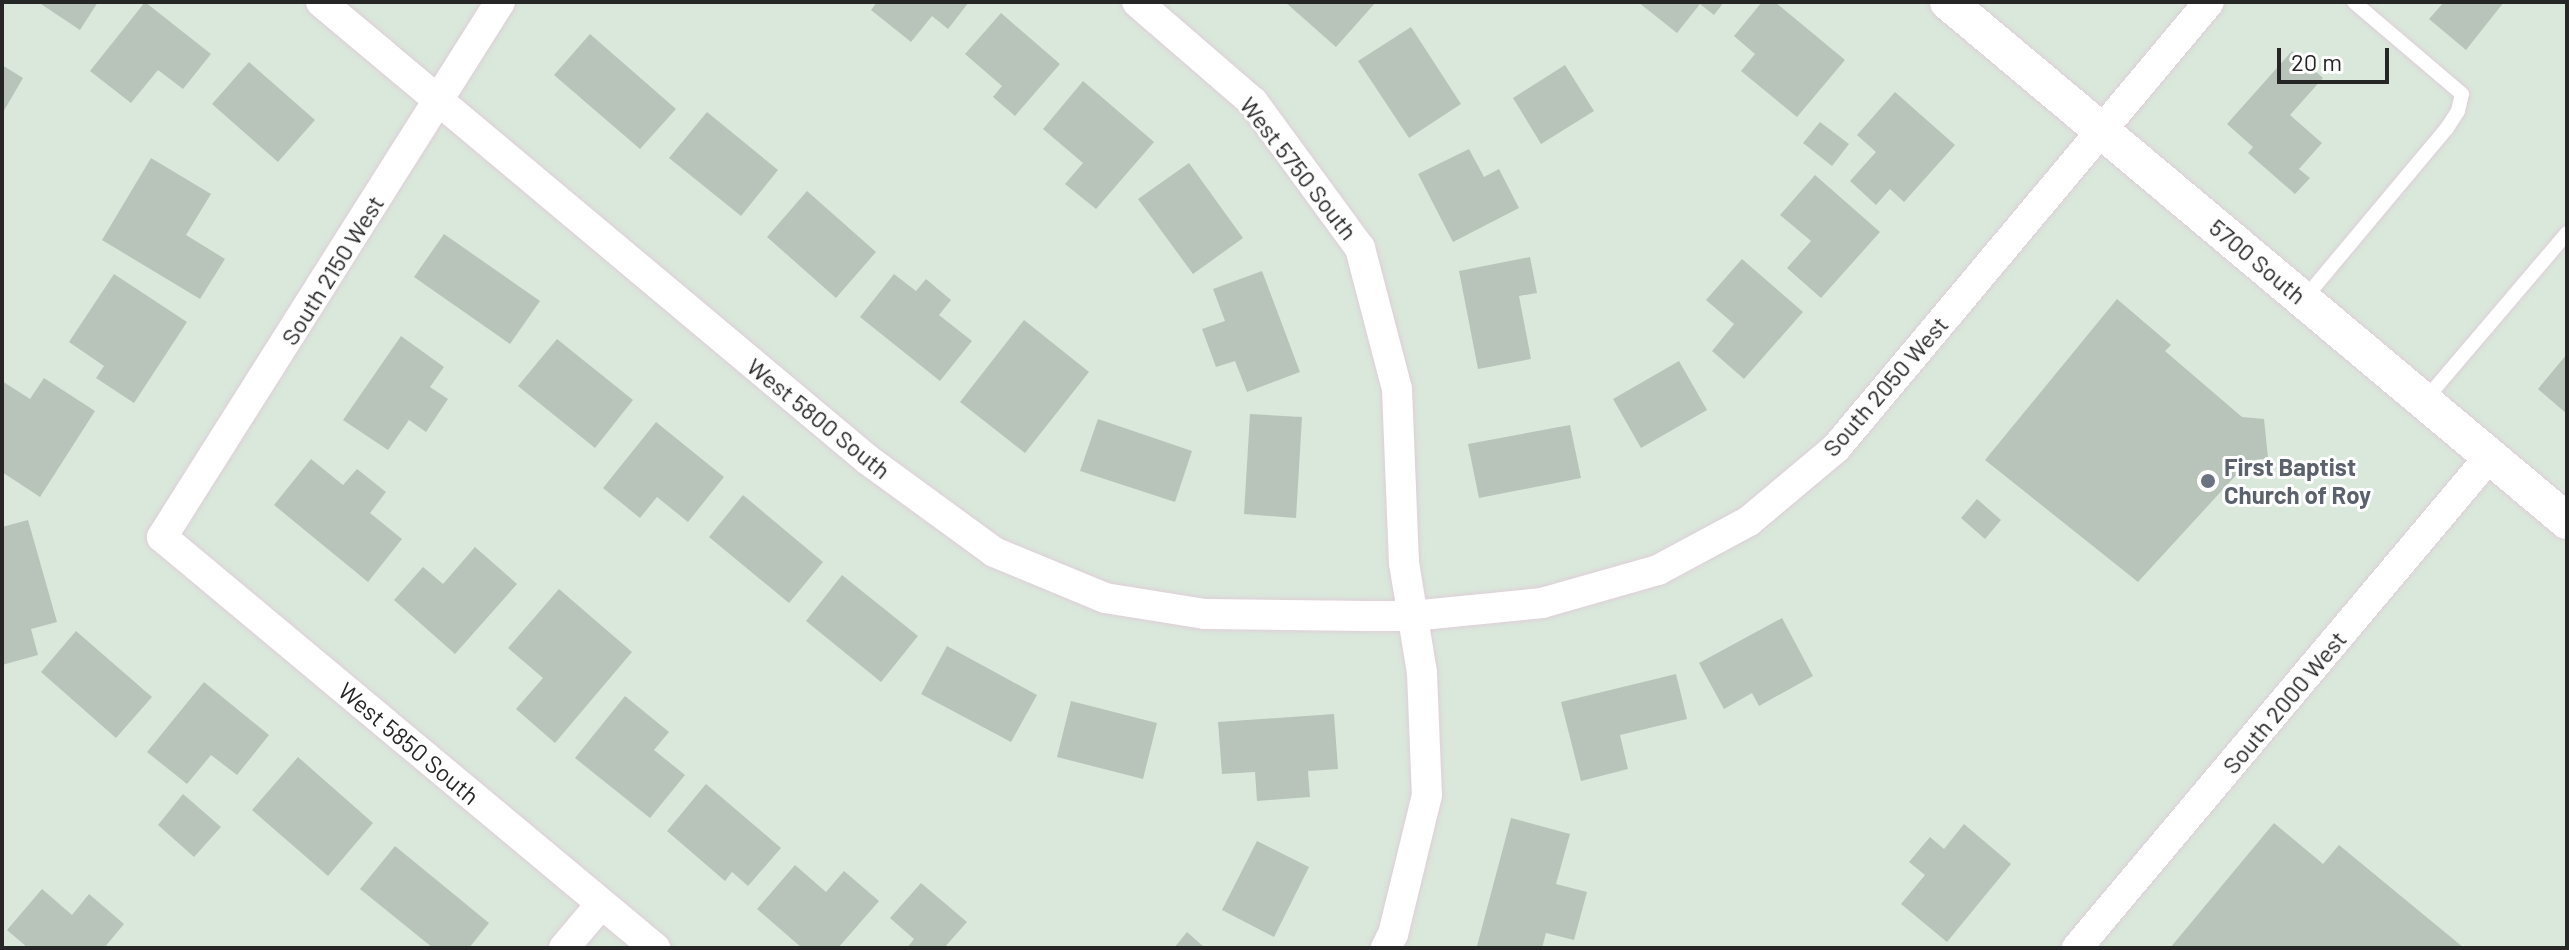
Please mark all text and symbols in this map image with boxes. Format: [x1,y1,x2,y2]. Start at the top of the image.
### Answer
scale bar [2281,32,2393,82]
text: 20 m [2291,47,2342,76]
street label: West 5750 South [1234,91,1364,245]
street label: South 2150 West [275,190,389,350]
street label: 5700 South [2204,212,2312,310]
street label: South 2050 West [1816,310,1954,462]
street label: West 5800 South [742,351,896,485]
place label: First Baptist Church of Roy [2224,453,2371,509]
marker: First Baptist Church of Roy [2199,472,2217,490]
street label: South 2000 West [2216,625,2352,779]
street label: West 5850 South [333,676,485,810]

